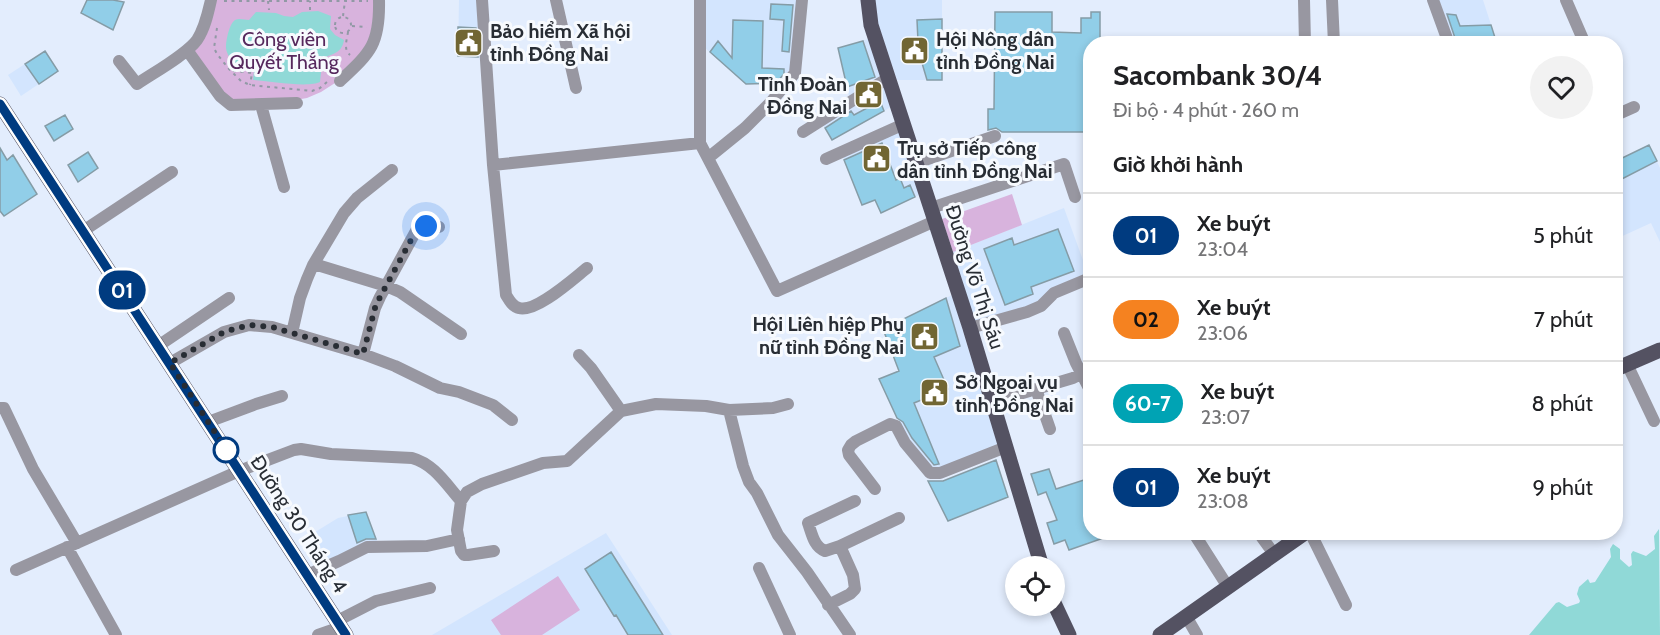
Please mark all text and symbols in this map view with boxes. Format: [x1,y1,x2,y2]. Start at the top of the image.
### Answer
place label: Bảo hiểm Xã hội tỉnh Đồng Nai [490,19,631,66]
public building icon: Bảo hiểm Xã hội tỉnh Đồng Nai [453,26,485,58]
park label: Công viên Quyết Thắng [229,27,340,74]
place label: Hội Nông dân tỉnh Đồng Nai [936,27,1055,74]
public building icon: Hội Nông dân tỉnh Đồng Nai [899,34,931,66]
button: heart [1530,56,1593,119]
text: Sacombank 30/4 [1113,58,1322,92]
place label: Tỉnh Đoàn Đồng Nai [758,72,847,119]
public building icon: Tỉnh Đoàn Đồng Nai [852,79,884,111]
text: Đi bộ · 4 phút · 260 m [1113,98,1299,122]
place label: Trụ sở Tiếp công dân tỉnh Đồng Nai [897,136,1052,183]
public building icon: Trụ sở Tiếp công dân tỉnh Đồng Nai [860,143,892,175]
text: Giờ khởi hành [1113,151,1243,178]
street label: Đường Võ Thị Sáu [940,202,1010,352]
text: Xe buýt [1197,210,1270,237]
your location [411,211,441,241]
text: 5 phút [1533,222,1593,249]
text: 01 [1135,223,1157,248]
text: 23:04 [1197,237,1248,261]
line badge: 01 [95,270,149,310]
text: 01 [111,278,133,303]
text: Xe buýt [1197,294,1270,321]
text: 7 phút [1534,306,1593,333]
text: 02 [1133,307,1159,332]
place label: Hội Liên hiệp Phụ nữ tỉnh Đồng Nai [753,312,904,359]
public building icon: Hội Liên hiệp Phụ nữ tỉnh Đồng Nai [909,320,941,352]
text: 23:06 [1197,321,1248,345]
place label: Sở Ngoại vụ tỉnh Đồng Nai [955,370,1074,417]
public building icon: Sở Ngoại vụ tỉnh Đồng Nai [918,377,950,409]
text: Xe buýt [1201,378,1274,405]
text: 8 phút [1532,390,1593,417]
text: 60-7 [1125,391,1171,416]
text: 23:07 [1201,405,1250,429]
unlabelled marker [213,437,239,463]
street label: Đường 30 Tháng 4 [246,451,353,598]
text: Xe buýt [1197,462,1270,489]
text: 9 phút [1532,474,1593,501]
text: 01 [1135,475,1157,500]
text: 23:08 [1197,489,1249,513]
map controls [1005,556,1065,616]
button: locate [1005,556,1065,616]

